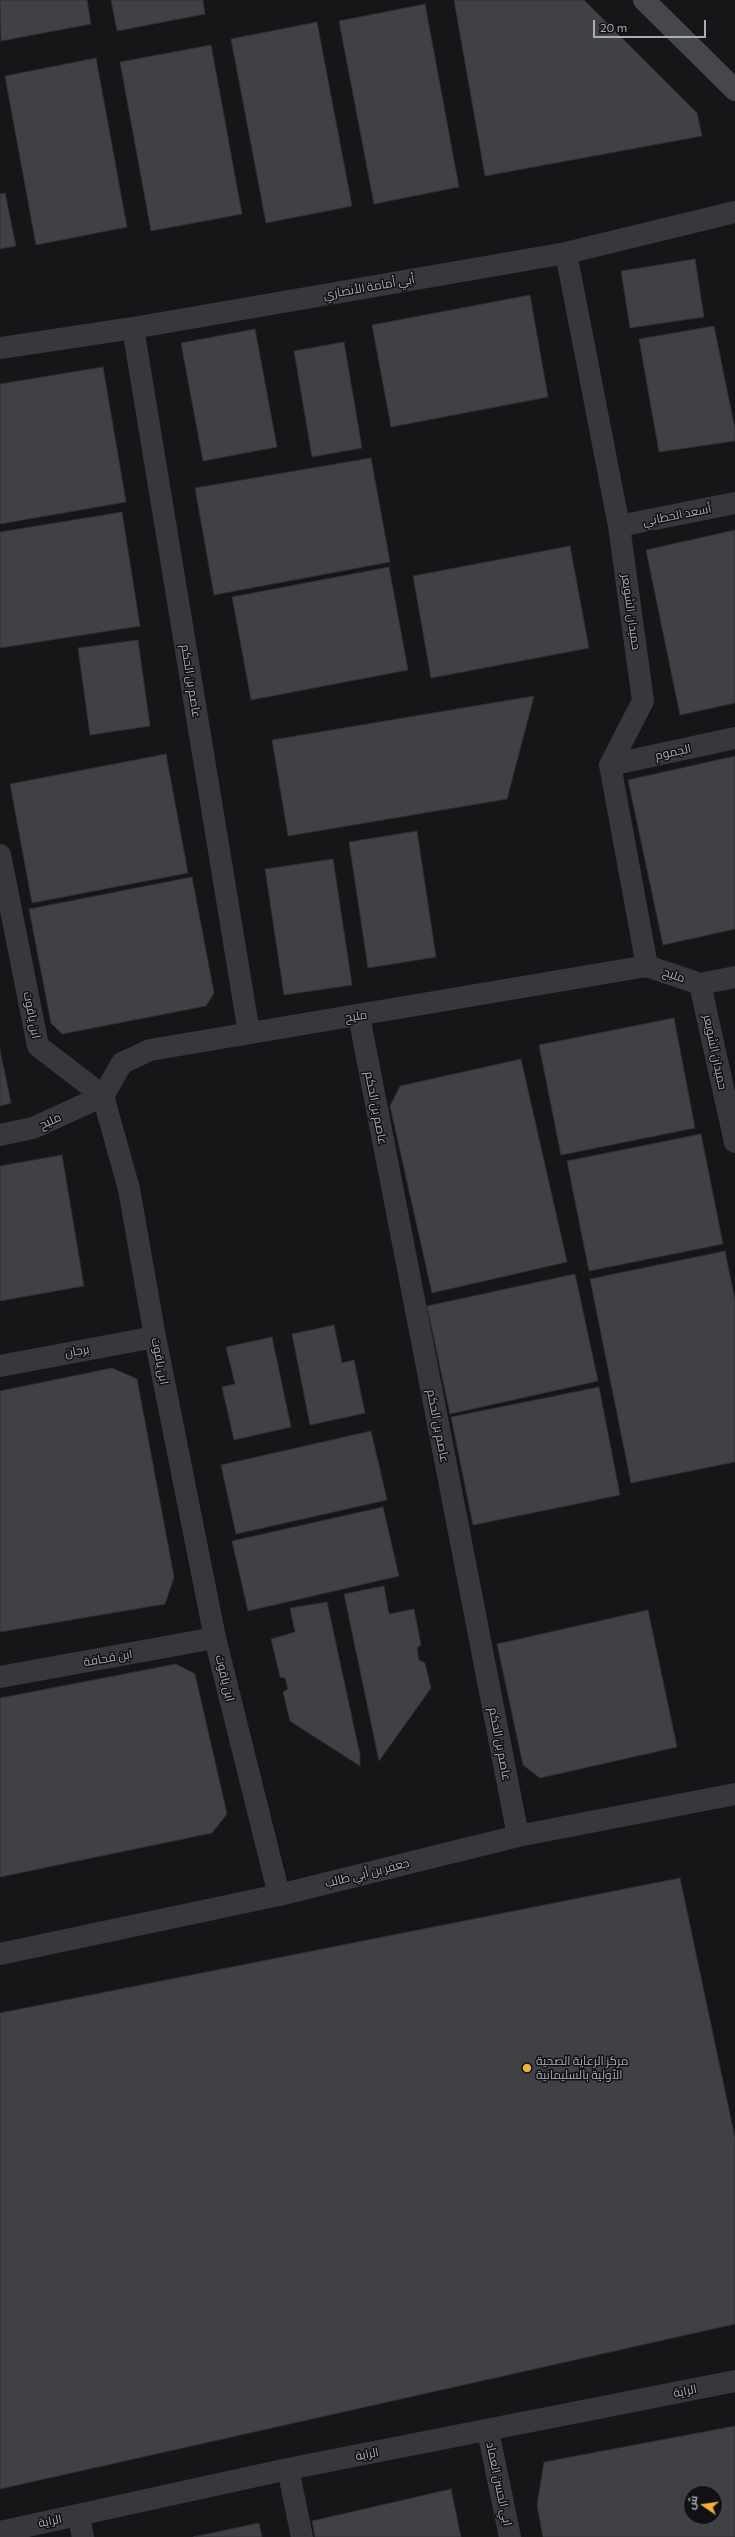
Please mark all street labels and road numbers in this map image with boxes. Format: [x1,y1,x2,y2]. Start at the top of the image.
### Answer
street label: أبي أمامة الأنصاري [322,272,416,302]
street label: أسعد الحطابي [641,501,713,529]
street label: حميدان الشويعر [619,573,643,651]
street label: عاصم بن الحكم [178,643,204,719]
street label: الجموم [654,741,692,763]
street label: مليح [661,965,687,985]
street label: ابن ياقوت [20,990,44,1040]
street label: مليح [344,1007,368,1025]
street label: حميدان الشويعر [700,1013,730,1091]
street label: عاصم بن الحكم [362,1070,390,1146]
street label: مليح [37,1110,63,1132]
street label: ابن ياقوت [148,1336,172,1386]
street label: برجان [63,1342,91,1360]
street label: عاصم بن الحكم [424,1388,452,1464]
street label: ابن قحافة [82,1647,134,1669]
street label: ابن ياقوت [212,1653,238,1703]
street label: عاصم بن الحكم [486,1706,514,1782]
street label: جعفر بن أبي طالب [323,1856,411,1890]
street label: الراية [672,2382,698,2400]
street label: ابي الحسن العماد [483,2441,515,2527]
street label: الراية [354,2445,380,2463]
street label: الراية [37,2512,63,2530]

